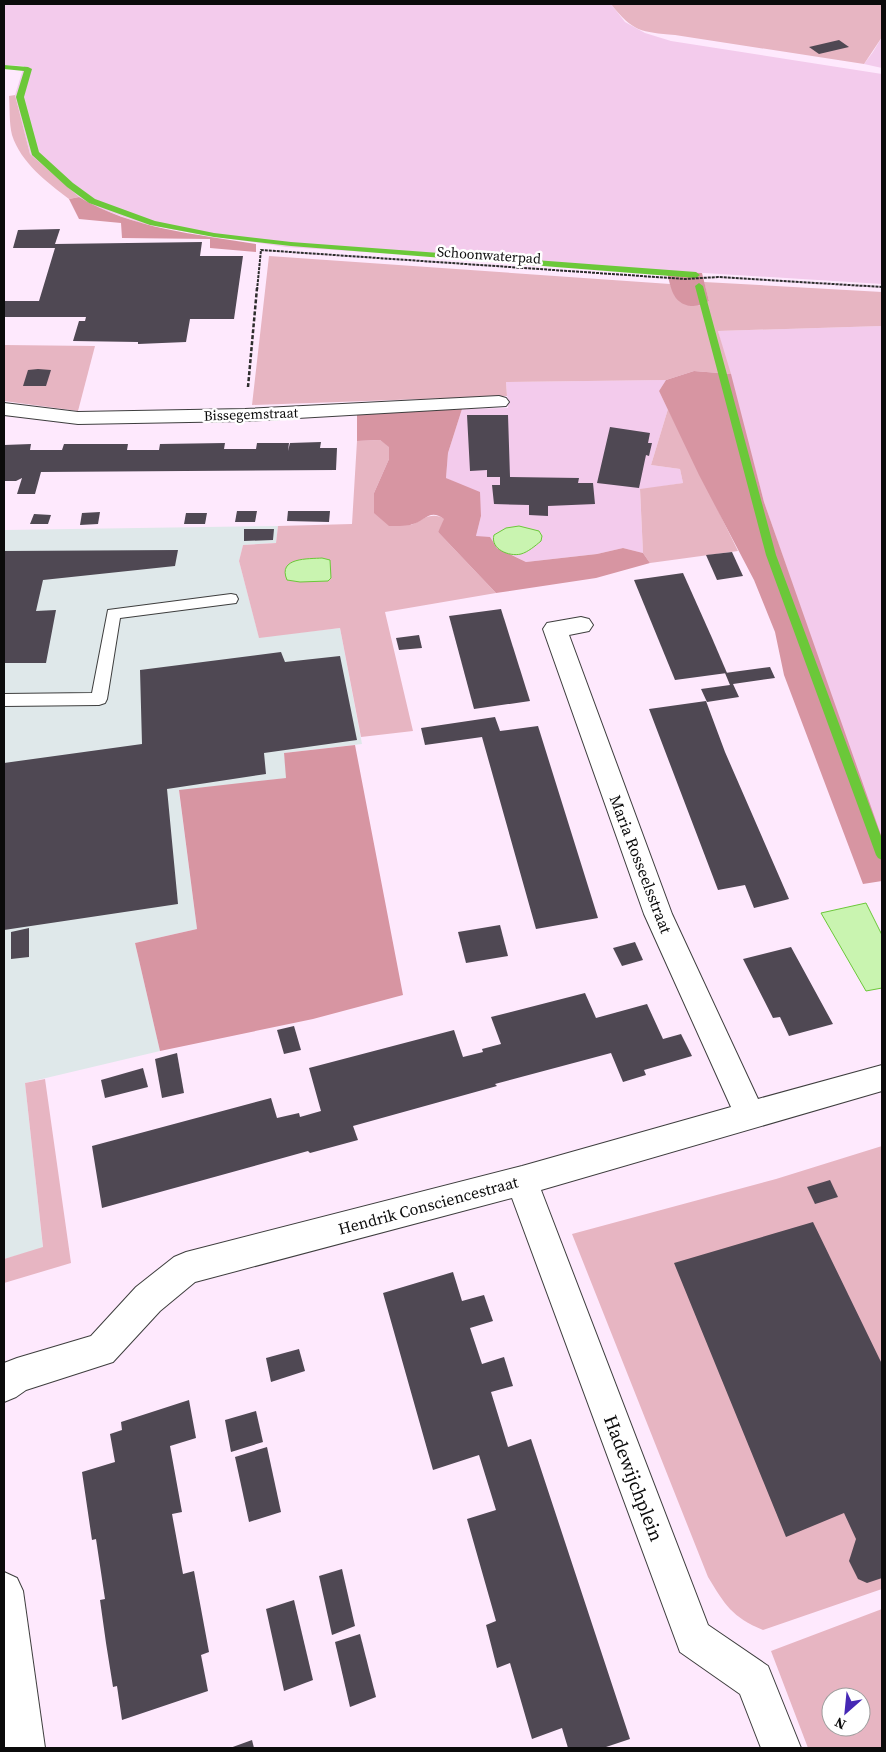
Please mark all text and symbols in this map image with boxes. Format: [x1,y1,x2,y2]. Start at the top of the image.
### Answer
street label: Schoonwaterpad [436,241,542,269]
street label: Bissegemstraat [204,402,299,426]
street label: Maria Rosseelsstraat [604,792,678,937]
street label: Hendrik Consciencestraat [336,1170,521,1240]
street label: Hadewijchplein [598,1411,670,1545]
north arrow [821,1687,871,1737]
text: N [831,1712,849,1735]

